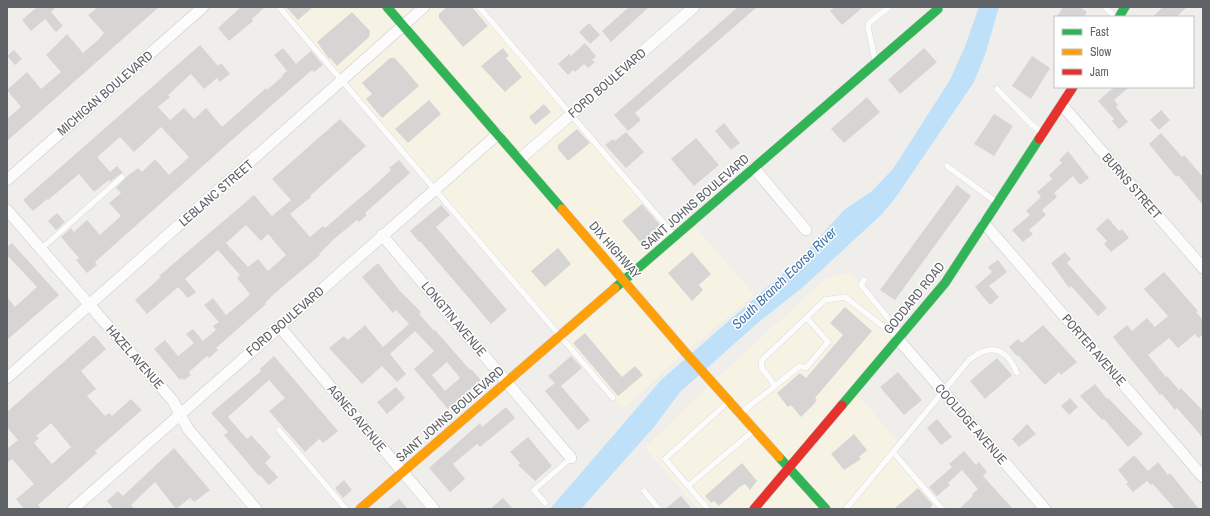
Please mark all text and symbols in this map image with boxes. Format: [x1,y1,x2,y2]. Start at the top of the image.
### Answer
legend [1054,16,1194,88]
text: Fast [1090,24,1109,40]
street label: FORD BOULEVARD [564,44,650,122]
text: Slow [1090,44,1112,60]
street label: MICHIGAN BOULEVARD [54,47,157,139]
text: Jam [1090,64,1109,80]
street label: BURNS STREET [1099,149,1166,223]
street label: SAINT JOHNS BOULEVARD [637,150,753,254]
street label: LEBLANC STREET [175,156,257,230]
street label: DIX HIGHWAY [585,218,645,282]
water label: South Branch Ecorse River [728,222,841,333]
street label: GODDARD ROAD [880,258,949,338]
street label: LONGTIN AVENUE [418,278,490,360]
street label: FORD BOULEVARD [242,282,328,360]
street label: PORTER AVENUE [1058,311,1130,389]
street label: HAZEL AVENUE [103,321,167,393]
street label: SAINT JOHNS BOULEVARD [392,362,508,466]
street label: AGNES AVENUE [323,380,390,455]
street label: COOLIDGE AVENUE [931,380,1011,468]

